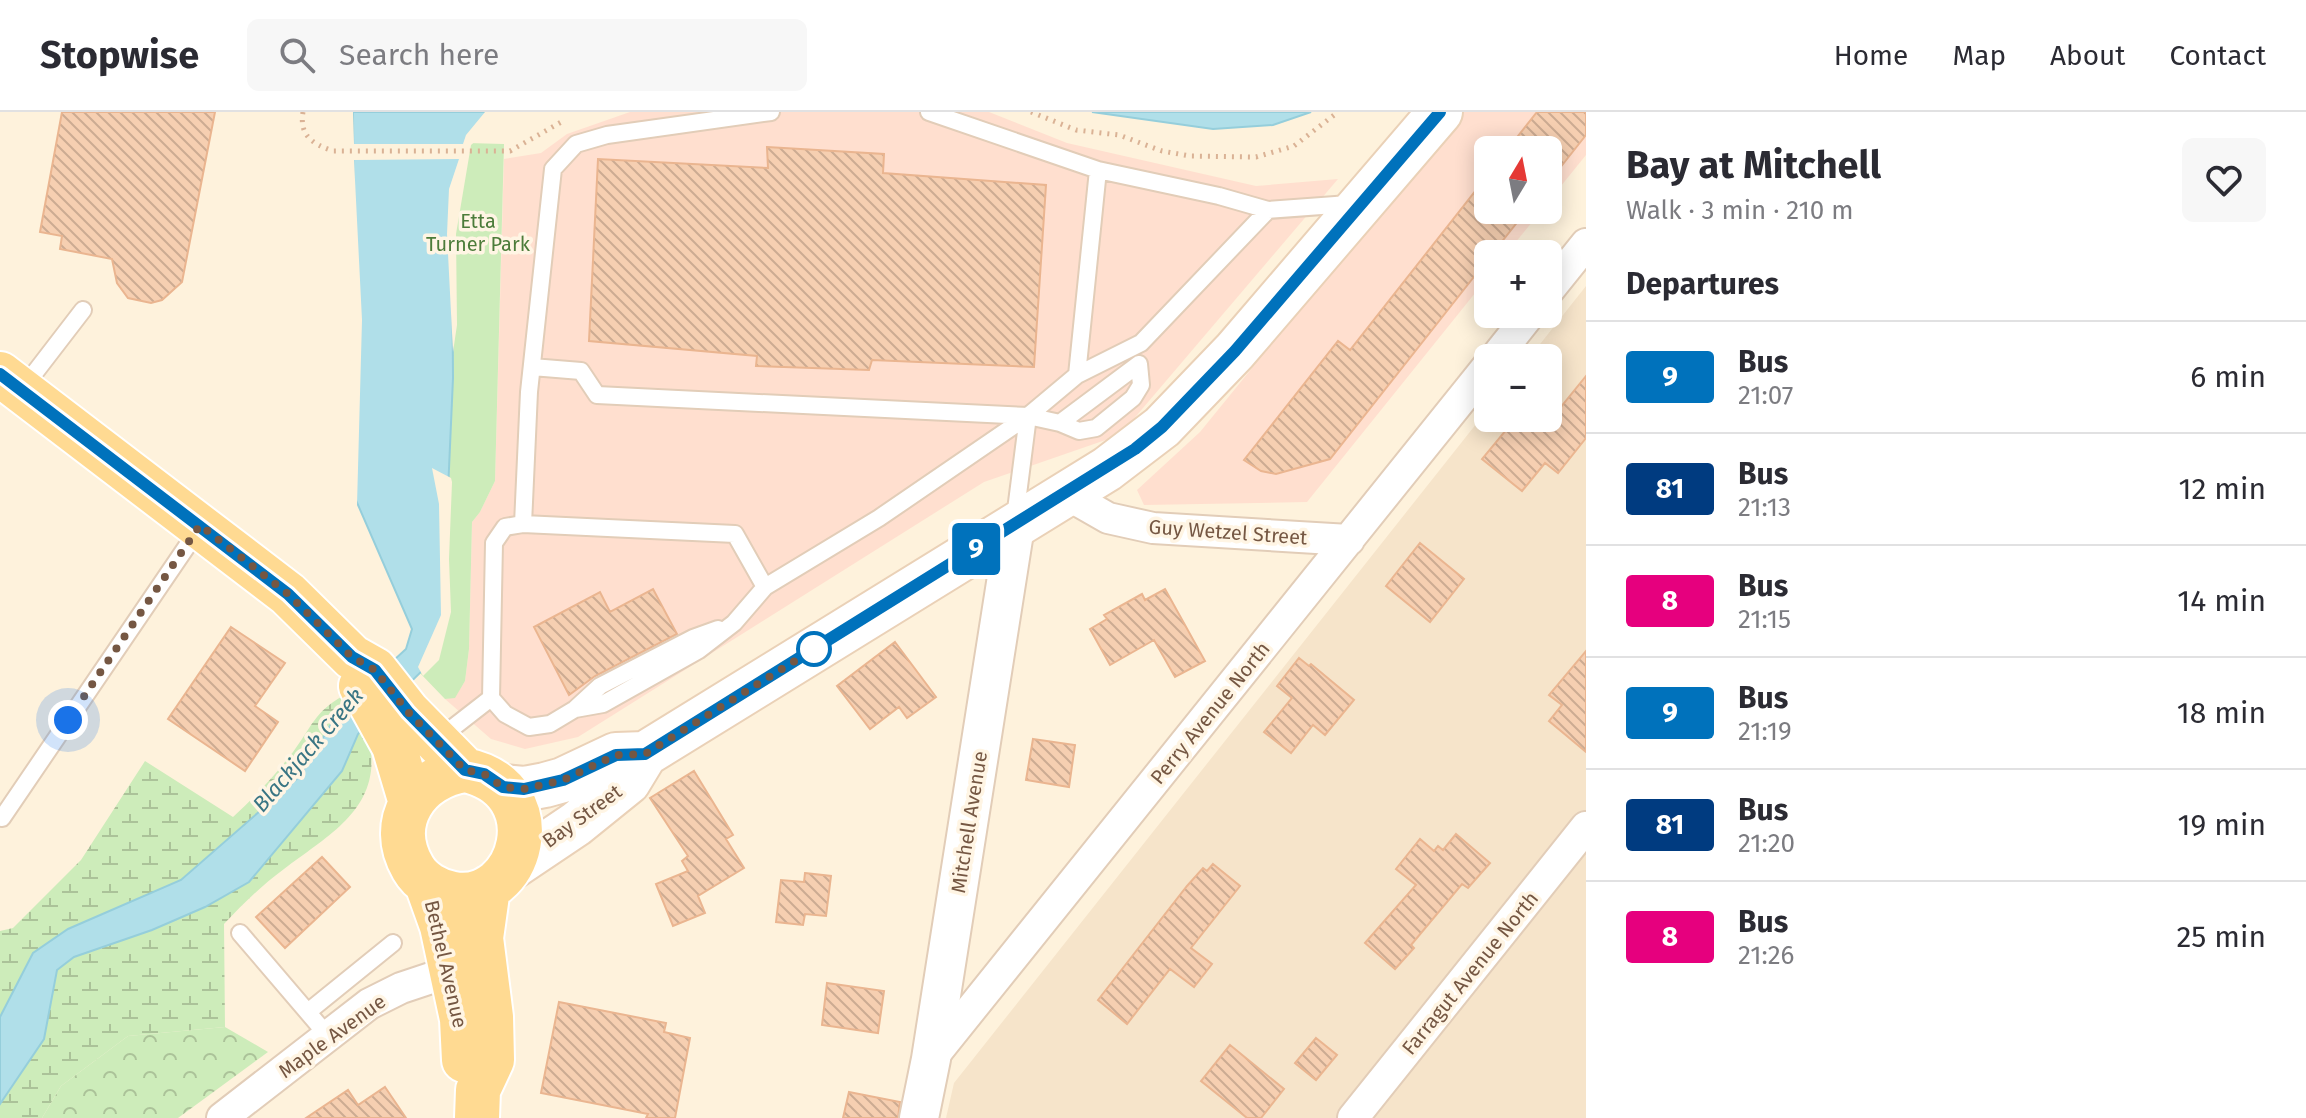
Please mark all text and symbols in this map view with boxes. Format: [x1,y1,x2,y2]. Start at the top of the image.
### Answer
search box [247,19,807,91]
text: Stopwise [40,32,199,78]
icon: search [275,33,319,77]
text: Search here [339,37,499,73]
text: Home [1834,39,1908,72]
text: Map [1952,39,2006,72]
text: About [2050,39,2125,72]
text: Contact [2169,39,2266,72]
north arrow [1474,136,1562,224]
map controls [1474,136,1562,432]
button: heart [2182,138,2266,222]
text: Bay at Mitchell [1626,142,1881,188]
text: Walk · 3 min · 210 m [1626,195,1853,226]
park label: Etta Turner Park [426,209,531,256]
button: + [1474,240,1562,328]
text: Departures [1626,266,1779,302]
button: − [1474,344,1562,432]
text: Bus [1738,344,1788,380]
text: 6 min [2190,359,2266,395]
text: 9 [1662,360,1678,393]
text: 21:07 [1738,380,1793,411]
text: Bus [1738,456,1788,492]
text: 12 min [2178,471,2266,507]
text: 81 [1656,472,1684,505]
text: 21:13 [1738,492,1791,523]
street label: Guy Wetzel Street [1148,514,1309,550]
line badge: 9 [950,523,1002,575]
text: 9 [968,532,984,565]
text: Bus [1738,568,1788,604]
text: 14 min [2177,583,2266,619]
text: 8 [1662,584,1678,617]
text: 21:15 [1738,604,1791,635]
unlabelled marker [797,632,831,666]
street label: Perry Avenue North [1145,637,1275,789]
text: Bus [1738,680,1788,716]
water label: Blackjack Creek [247,683,369,817]
text: 18 min [2177,695,2266,731]
text: 9 [1662,696,1678,729]
your location [48,700,88,740]
text: 21:19 [1738,716,1792,747]
street label: Mitchell Avenue [946,749,992,895]
street label: Bay Street [538,779,627,853]
text: Bus [1738,792,1788,828]
text: 19 min [2178,807,2266,843]
text: 81 [1656,808,1684,841]
text: 21:20 [1738,828,1795,859]
street label: Farragut Avenue North [1397,887,1543,1059]
street label: Bethel Avenue [420,898,472,1030]
text: Bus [1738,904,1788,940]
text: 25 min [2176,919,2266,955]
text: 8 [1662,920,1678,953]
text: 21:26 [1738,940,1794,971]
street label: Maple Avenue [274,989,390,1083]

